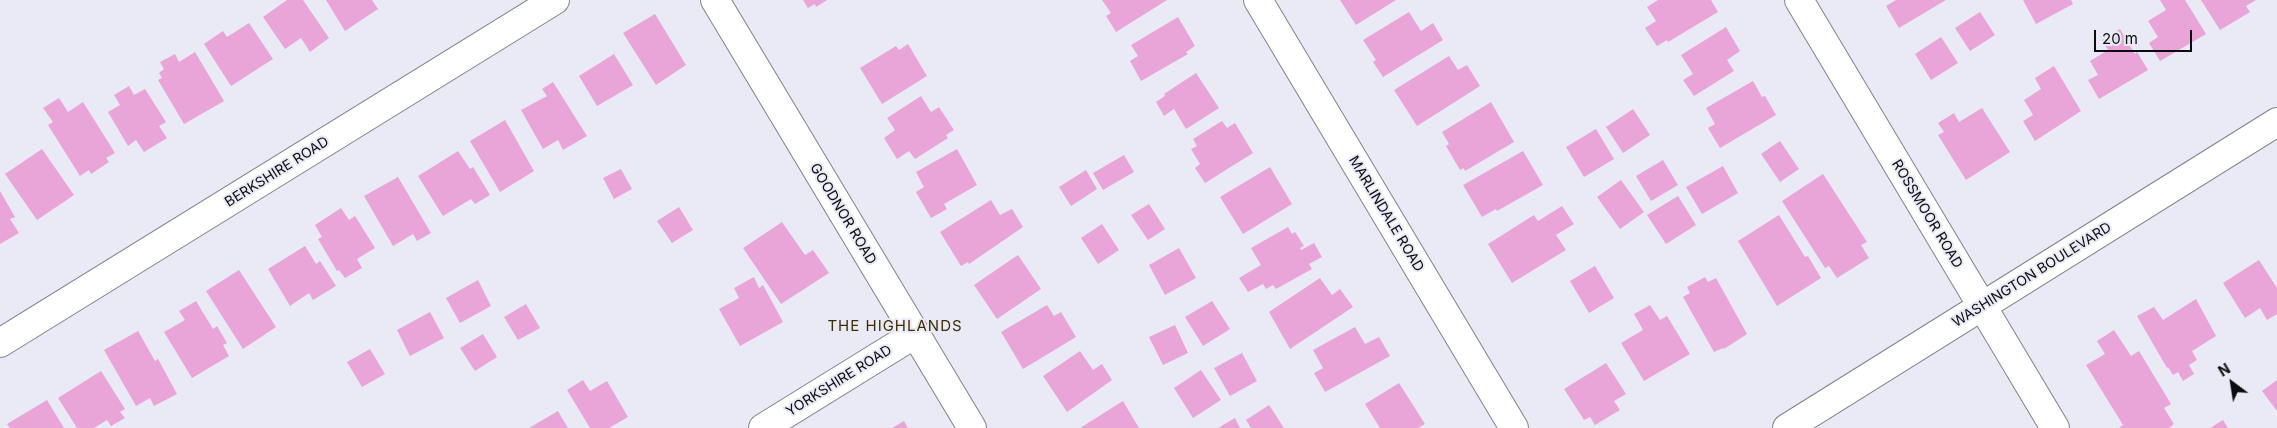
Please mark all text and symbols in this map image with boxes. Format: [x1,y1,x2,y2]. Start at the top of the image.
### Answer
scale bar [2097,20,2194,52]
text: 20 m [2102,29,2138,48]
street label: BERKSHIRE ROAD [222,133,332,211]
street label: MARLINDALE ROAD [1345,153,1427,275]
street label: ROSSMOOR ROAD [1888,157,1966,271]
street label: GOODNOR ROAD [806,160,880,268]
street label: WASHINGTON BOULEVARD [1949,219,2115,331]
district label: THE HIGHLANDS [826,317,964,335]
street label: YORKSHIRE ROAD [783,342,895,420]
north arrow [2207,358,2257,408]
text: N [2215,360,2233,380]

